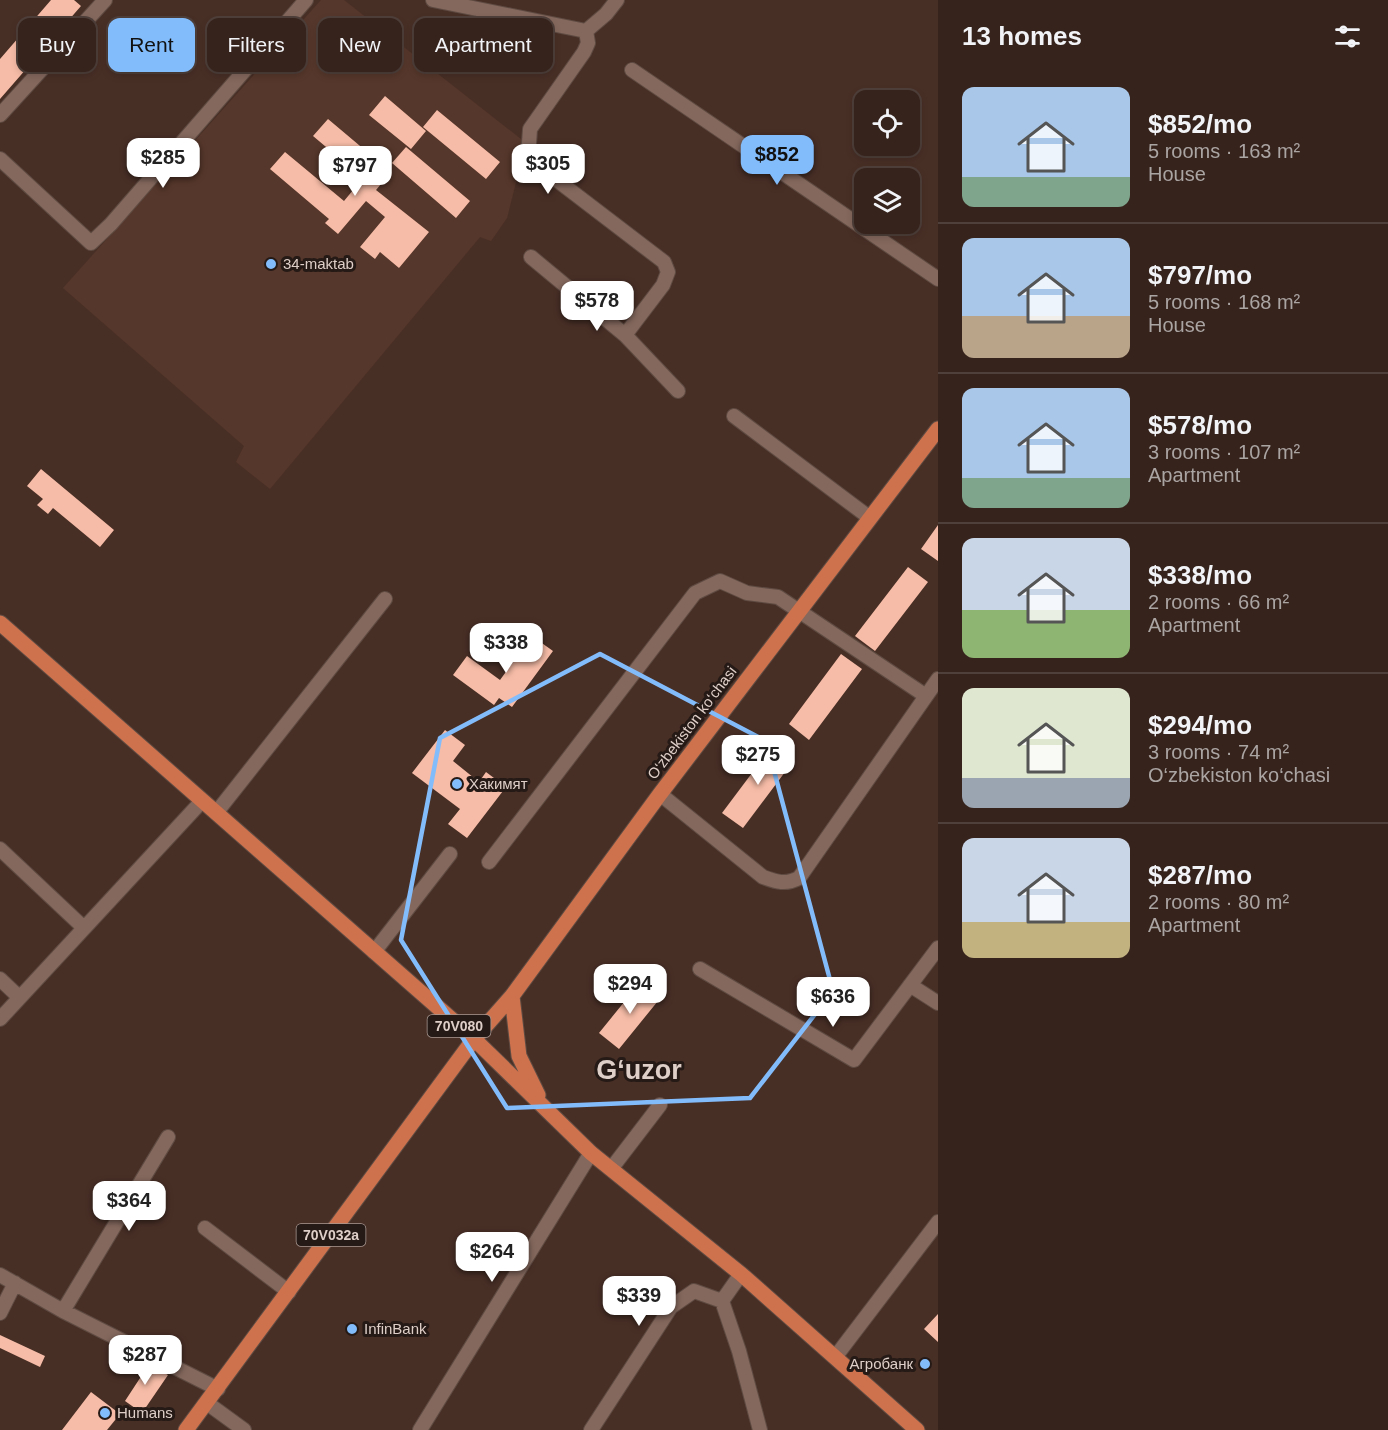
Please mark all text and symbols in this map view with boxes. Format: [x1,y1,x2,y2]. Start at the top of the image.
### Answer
chip: Buy [18,18,96,72]
chip: Rent [108,18,195,72]
chip: Filters [207,18,306,72]
chip: New [318,18,402,72]
chip: Apartment [414,18,553,72]
icon: filters [1331,20,1364,53]
text: 13 homes [962,21,1082,51]
map controls [854,90,920,234]
button: locate [854,90,920,156]
text: $852/mo [1148,109,1252,139]
icon: home [1010,111,1082,183]
pin: $852 [741,135,813,186]
pin: $285 [127,138,199,189]
text: 5 rooms · 163 m² [1148,140,1300,162]
text: $852 [755,143,799,165]
pin: $305 [512,144,584,195]
text: $285 [141,146,185,168]
pin: $797 [319,146,391,197]
text: $305 [526,152,570,174]
text: $797 [333,154,377,176]
text: House [1148,163,1206,185]
button: layers [854,168,920,234]
place label: 34-maktab [283,255,354,272]
marker: 34-maktab [264,257,278,271]
text: $797/mo [1148,260,1252,290]
icon: home [1010,262,1082,334]
pin: $578 [561,281,633,332]
text: $578 [575,289,619,311]
text: 5 rooms · 168 m² [1148,291,1300,313]
text: House [1148,314,1206,336]
text: $578/mo [1148,410,1252,440]
icon: home [1010,412,1082,484]
text: 3 rooms · 107 m² [1148,441,1300,463]
text: Apartment [1148,464,1240,486]
text: $338/mo [1148,560,1252,590]
icon: home [1010,562,1082,634]
text: 2 rooms · 66 m² [1148,591,1289,613]
text: Apartment [1148,614,1240,636]
pin: $338 [470,623,542,674]
text: $338 [484,631,528,653]
street label: O‘zbekiston ko‘chasi [644,663,740,782]
text: $294/mo [1148,710,1252,740]
icon: home [1010,712,1082,784]
pin: $275 [722,735,794,786]
text: 3 rooms · 74 m² [1148,741,1289,763]
text: $275 [736,743,780,765]
text: O‘zbekiston ko‘chasi [1148,764,1330,786]
place label: Хакимят [469,775,528,792]
marker: Хакимят [450,777,464,791]
text: $287/mo [1148,860,1252,890]
icon: home [1010,862,1082,934]
text: 2 rooms · 80 m² [1148,891,1289,913]
text: Apartment [1148,914,1240,936]
pin: $294 [594,964,666,1015]
text: $294 [608,972,652,994]
pin: $636 [797,977,869,1028]
text: $636 [811,985,855,1007]
road number: 70V080 [428,1015,490,1037]
district label: Gʻuzor [596,1055,682,1085]
pin: $364 [93,1181,165,1232]
text: $364 [107,1189,151,1211]
road number: 70V032a [296,1224,366,1246]
pin: $264 [456,1232,528,1283]
text: $264 [470,1240,514,1262]
pin: $339 [603,1276,675,1327]
text: $339 [617,1284,661,1306]
place label: InfinBank [364,1320,427,1337]
marker: InfinBank [345,1322,359,1336]
pin: $287 [109,1335,181,1386]
text: $287 [123,1343,167,1365]
place label: Агробанк [849,1355,913,1372]
marker: Агробанк [918,1357,932,1371]
place label: Humans [117,1404,173,1421]
marker: Humans [98,1406,112,1420]

